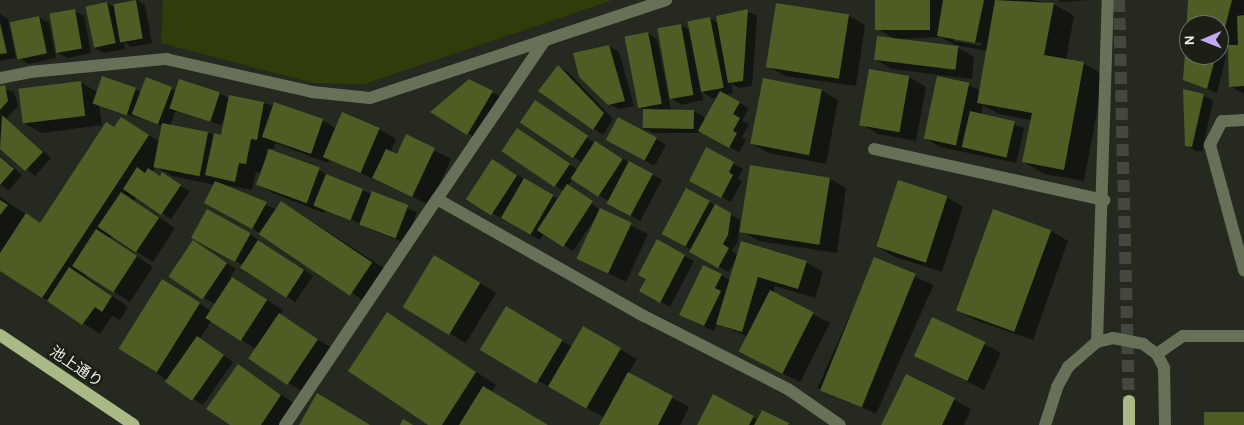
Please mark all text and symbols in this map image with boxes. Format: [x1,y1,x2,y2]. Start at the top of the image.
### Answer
north arrow [1179,15,1229,65]
text: N [1181,35,1198,45]
street label: 池上通り [46,343,106,391]

